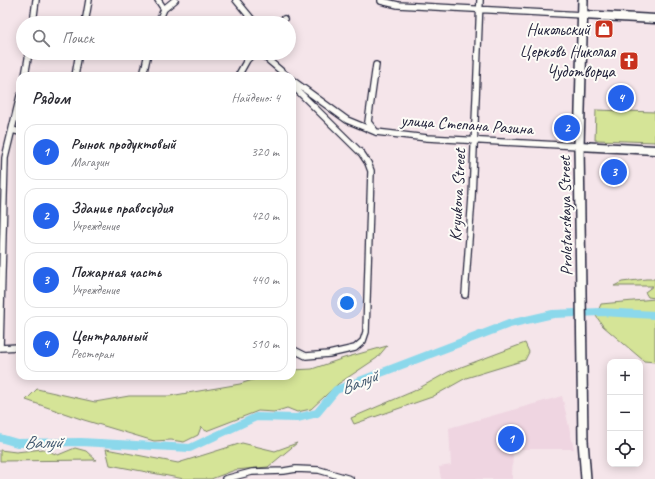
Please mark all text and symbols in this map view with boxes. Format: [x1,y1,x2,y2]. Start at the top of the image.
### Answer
search box [16,16,296,60]
shop icon: Никольский [593,18,615,40]
place label: Никольский [527,19,591,40]
icon: search [30,27,52,49]
text: Поиск [62,29,94,48]
place label: Церковь Николая Чудотворца [519,41,617,82]
church icon: Церковь Николая Чудотворца [618,50,640,72]
pin: 4 [608,83,634,113]
text: Рядом [32,88,70,109]
text: Найдено: 4 [232,90,280,106]
street label: улица Степана Разина [399,109,536,140]
pin: 2 [554,113,580,143]
text: Рынок продуктовый [71,135,176,154]
text: 1 [43,144,49,160]
text: 320 m [251,144,279,160]
street label: Kryukova Street [445,146,471,242]
text: Магазин [71,154,109,170]
street label: Proletarskaya Street [554,154,577,276]
pin: 3 [601,157,627,187]
text: Здание правосудия [71,199,173,218]
text: 2 [43,208,49,224]
text: 420 m [251,208,279,224]
text: Учреждение [71,218,119,234]
text: Пожарная часть [71,263,161,282]
text: 3 [43,272,49,288]
text: 440 m [251,272,279,288]
text: Учреждение [71,282,119,298]
your location [337,293,357,313]
text: Центральный [71,327,147,346]
text: 4 [43,336,49,352]
text: 510 m [251,336,279,352]
text: Ресторан [71,346,114,362]
map controls [607,359,643,467]
button: + [607,359,643,395]
water label: Валуй [337,363,384,399]
button: − [607,395,643,431]
pin: 1 [498,424,524,454]
water label: Валуй [24,431,66,453]
button: locate [607,431,643,467]

